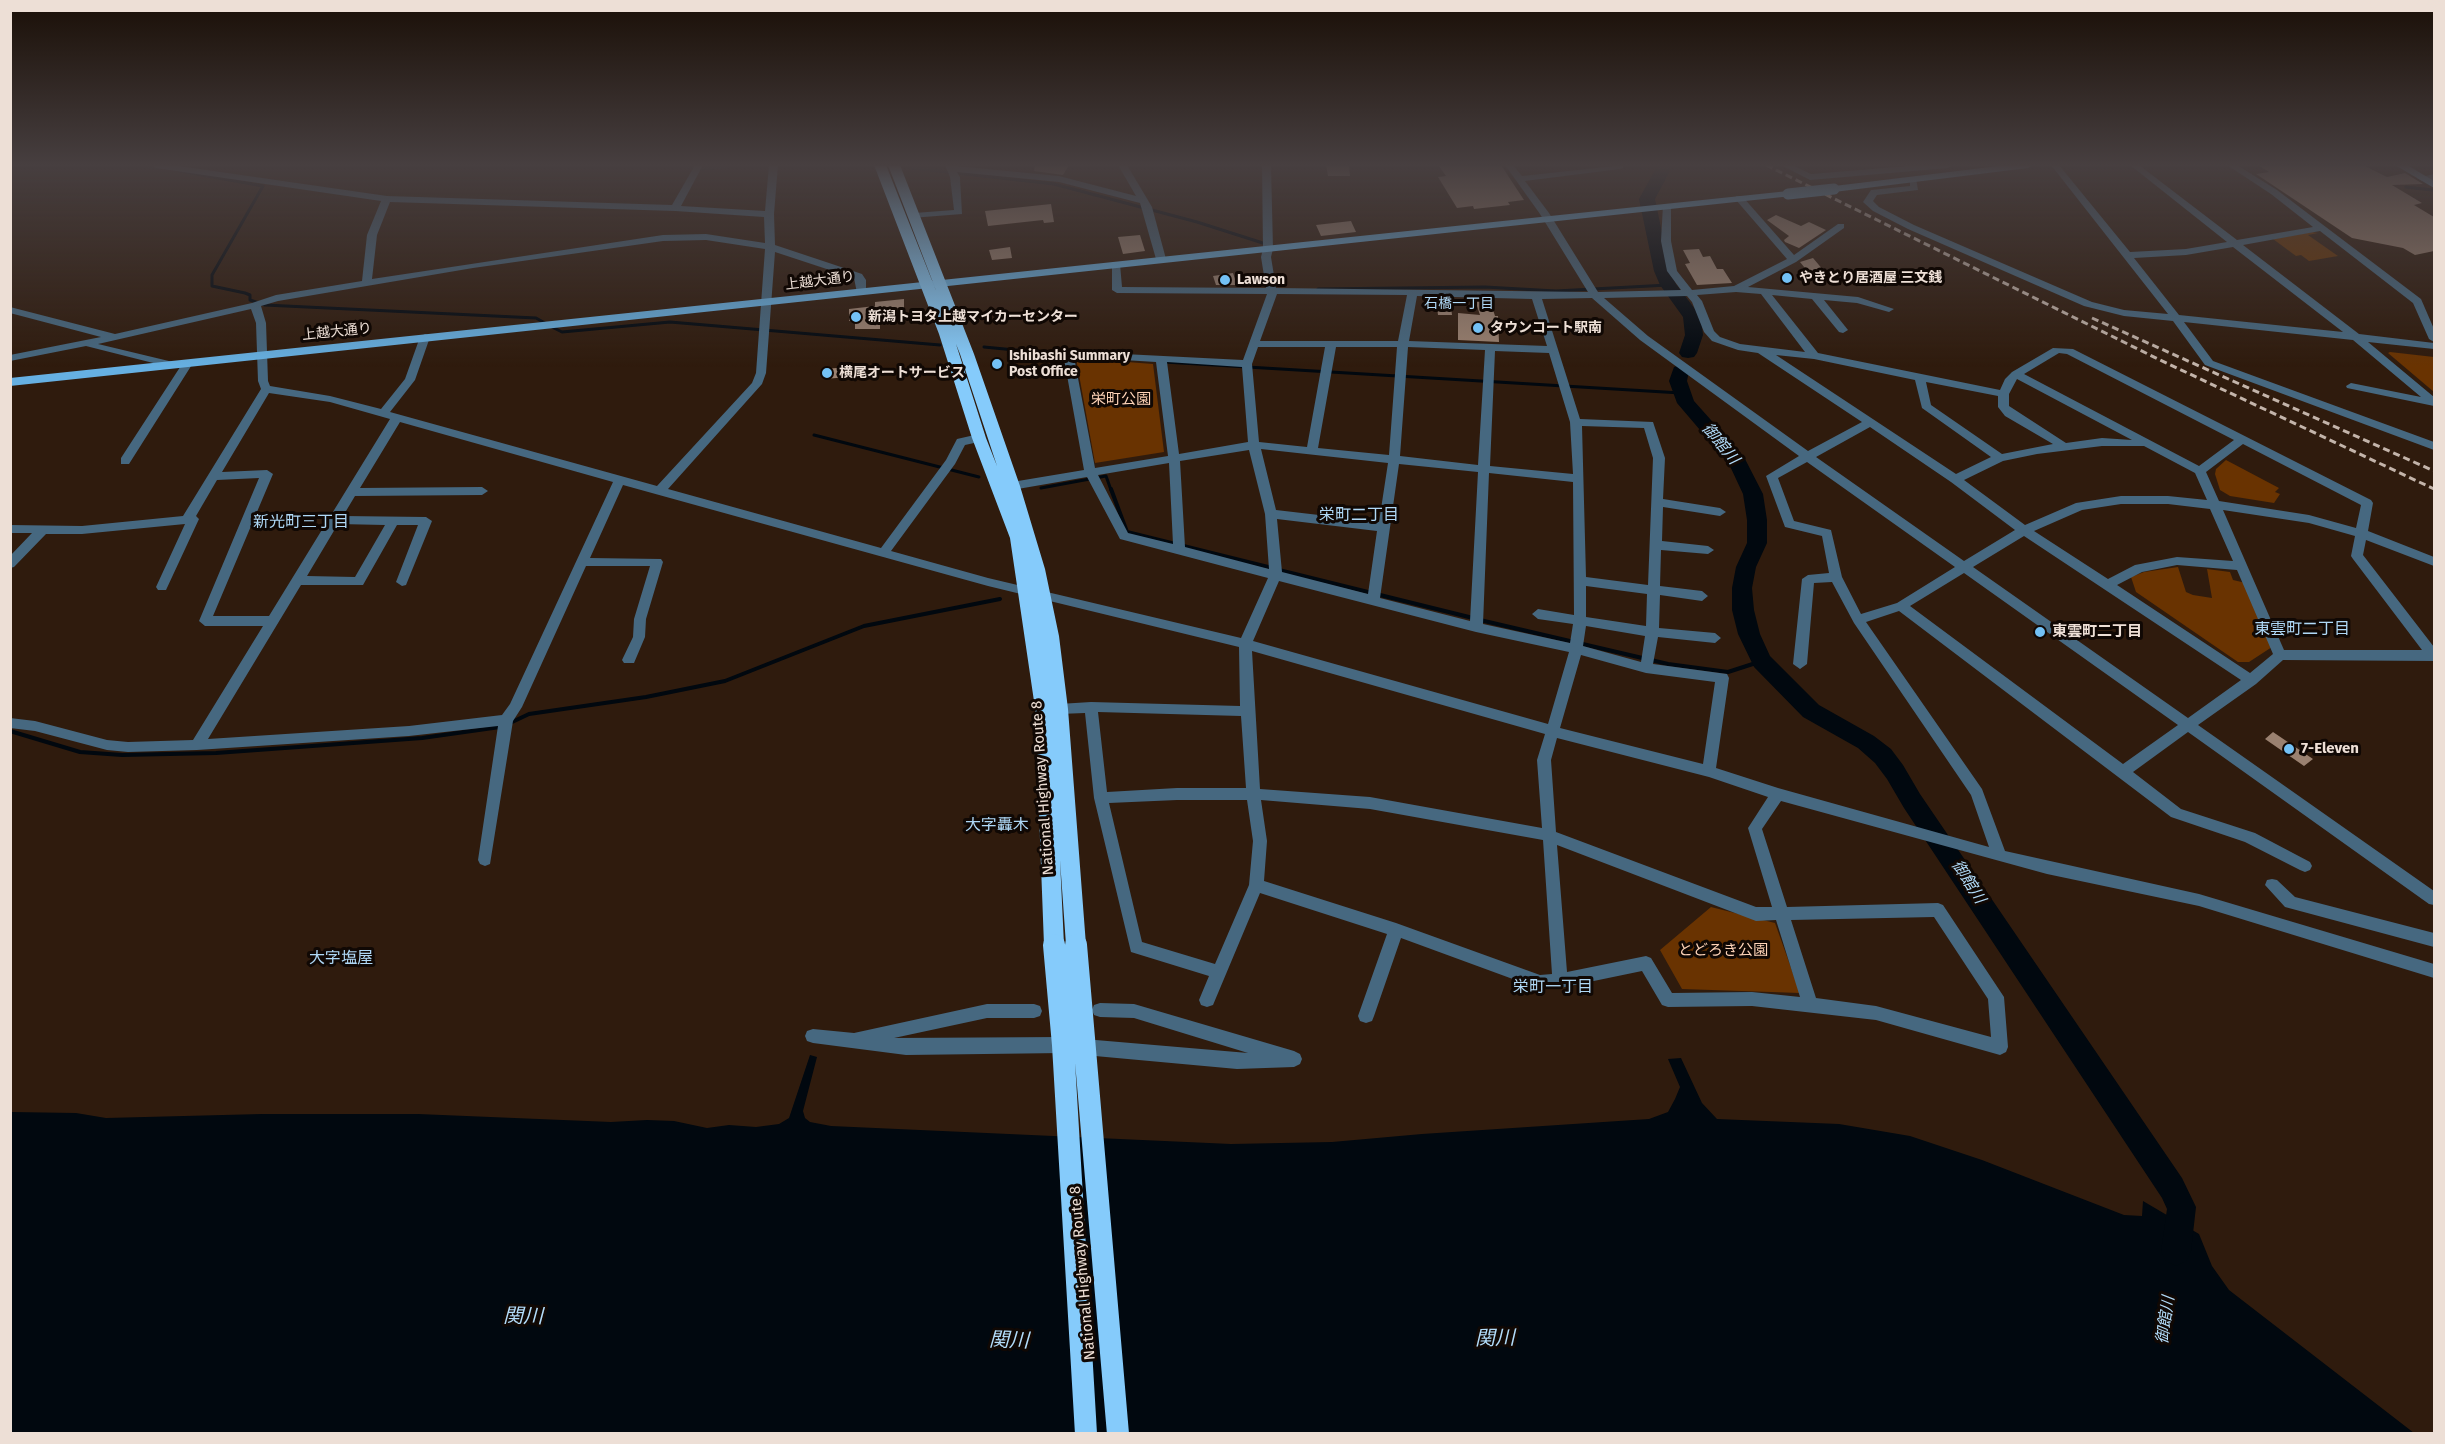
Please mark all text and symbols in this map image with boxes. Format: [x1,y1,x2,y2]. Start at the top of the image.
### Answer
street label: 上越大通り [784,268,856,294]
place label: やきとり居酒屋 三文銭 [1799,270,1942,286]
marker: やきとり居酒屋 三文銭 [1780,271,1794,285]
place label: Lawson [1237,272,1285,288]
marker: Lawson [1218,273,1232,287]
district label: 石橋一丁目 [1424,296,1494,312]
place label: 新潟トヨタ上越マイカーセンター [868,309,1078,325]
marker: 新潟トヨタ上越マイカーセンター [849,310,863,324]
street label: 上越大通り [301,320,373,344]
place label: タウンコート駅南 [1490,320,1602,336]
marker: タウンコート駅南 [1471,321,1485,335]
place label: Ishibashi Summary Post Office [1009,348,1130,380]
marker: Ishibashi Summary Post Office [990,357,1004,371]
place label: 横尾オートサービス [839,365,965,381]
marker: 横尾オートサービス [820,366,834,380]
park label: 栄町公園 [1091,391,1151,409]
water label: 御館川 [1697,419,1743,469]
district label: 栄町二丁目 [1319,506,1399,526]
district label: 新光町三丁目 [253,513,349,533]
district label: 東雲町二丁目 [2254,620,2350,640]
place label: 東雲町二丁目 [2052,623,2142,641]
marker: 東雲町二丁目 [2033,625,2047,639]
street label: National Highway Route 8 [1028,700,1058,876]
place label: 7-Eleven [2301,740,2359,758]
marker: 7-Eleven [2282,742,2296,756]
district label: 大字轟木 [965,816,1029,836]
water label: 御館川 [1947,857,1989,907]
park label: とどろき公園 [1678,942,1768,960]
district label: 大字塩屋 [309,949,373,969]
district label: 栄町一丁目 [1513,978,1593,998]
street label: National Highway Route 8 [1066,1185,1100,1361]
water label: 御館川 [2153,1295,2179,1345]
water label: 関川 [503,1305,543,1329]
water label: 関川 [1475,1327,1515,1351]
water label: 関川 [989,1328,1029,1354]

